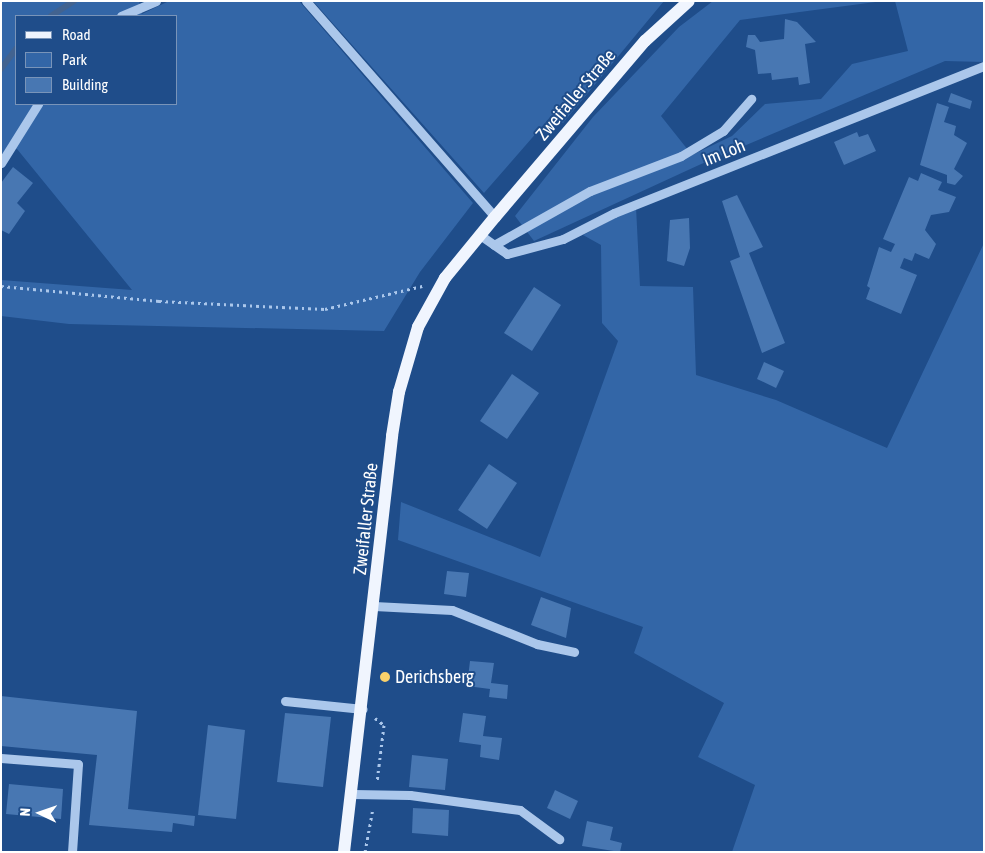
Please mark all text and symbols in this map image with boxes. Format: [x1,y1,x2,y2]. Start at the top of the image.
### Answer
legend [15,15,178,105]
text: Road [62,26,91,43]
street label: Zweifaller Straße [532,45,620,145]
text: Park [62,51,87,68]
text: Building [62,76,108,93]
street label: Im Loh [699,135,749,171]
street label: Zweifaller Straße [349,462,383,576]
place label: Derichsberg [395,666,474,688]
marker: Derichsberg [379,671,391,683]
north arrow [15,788,65,838]
text: N [17,808,33,817]

